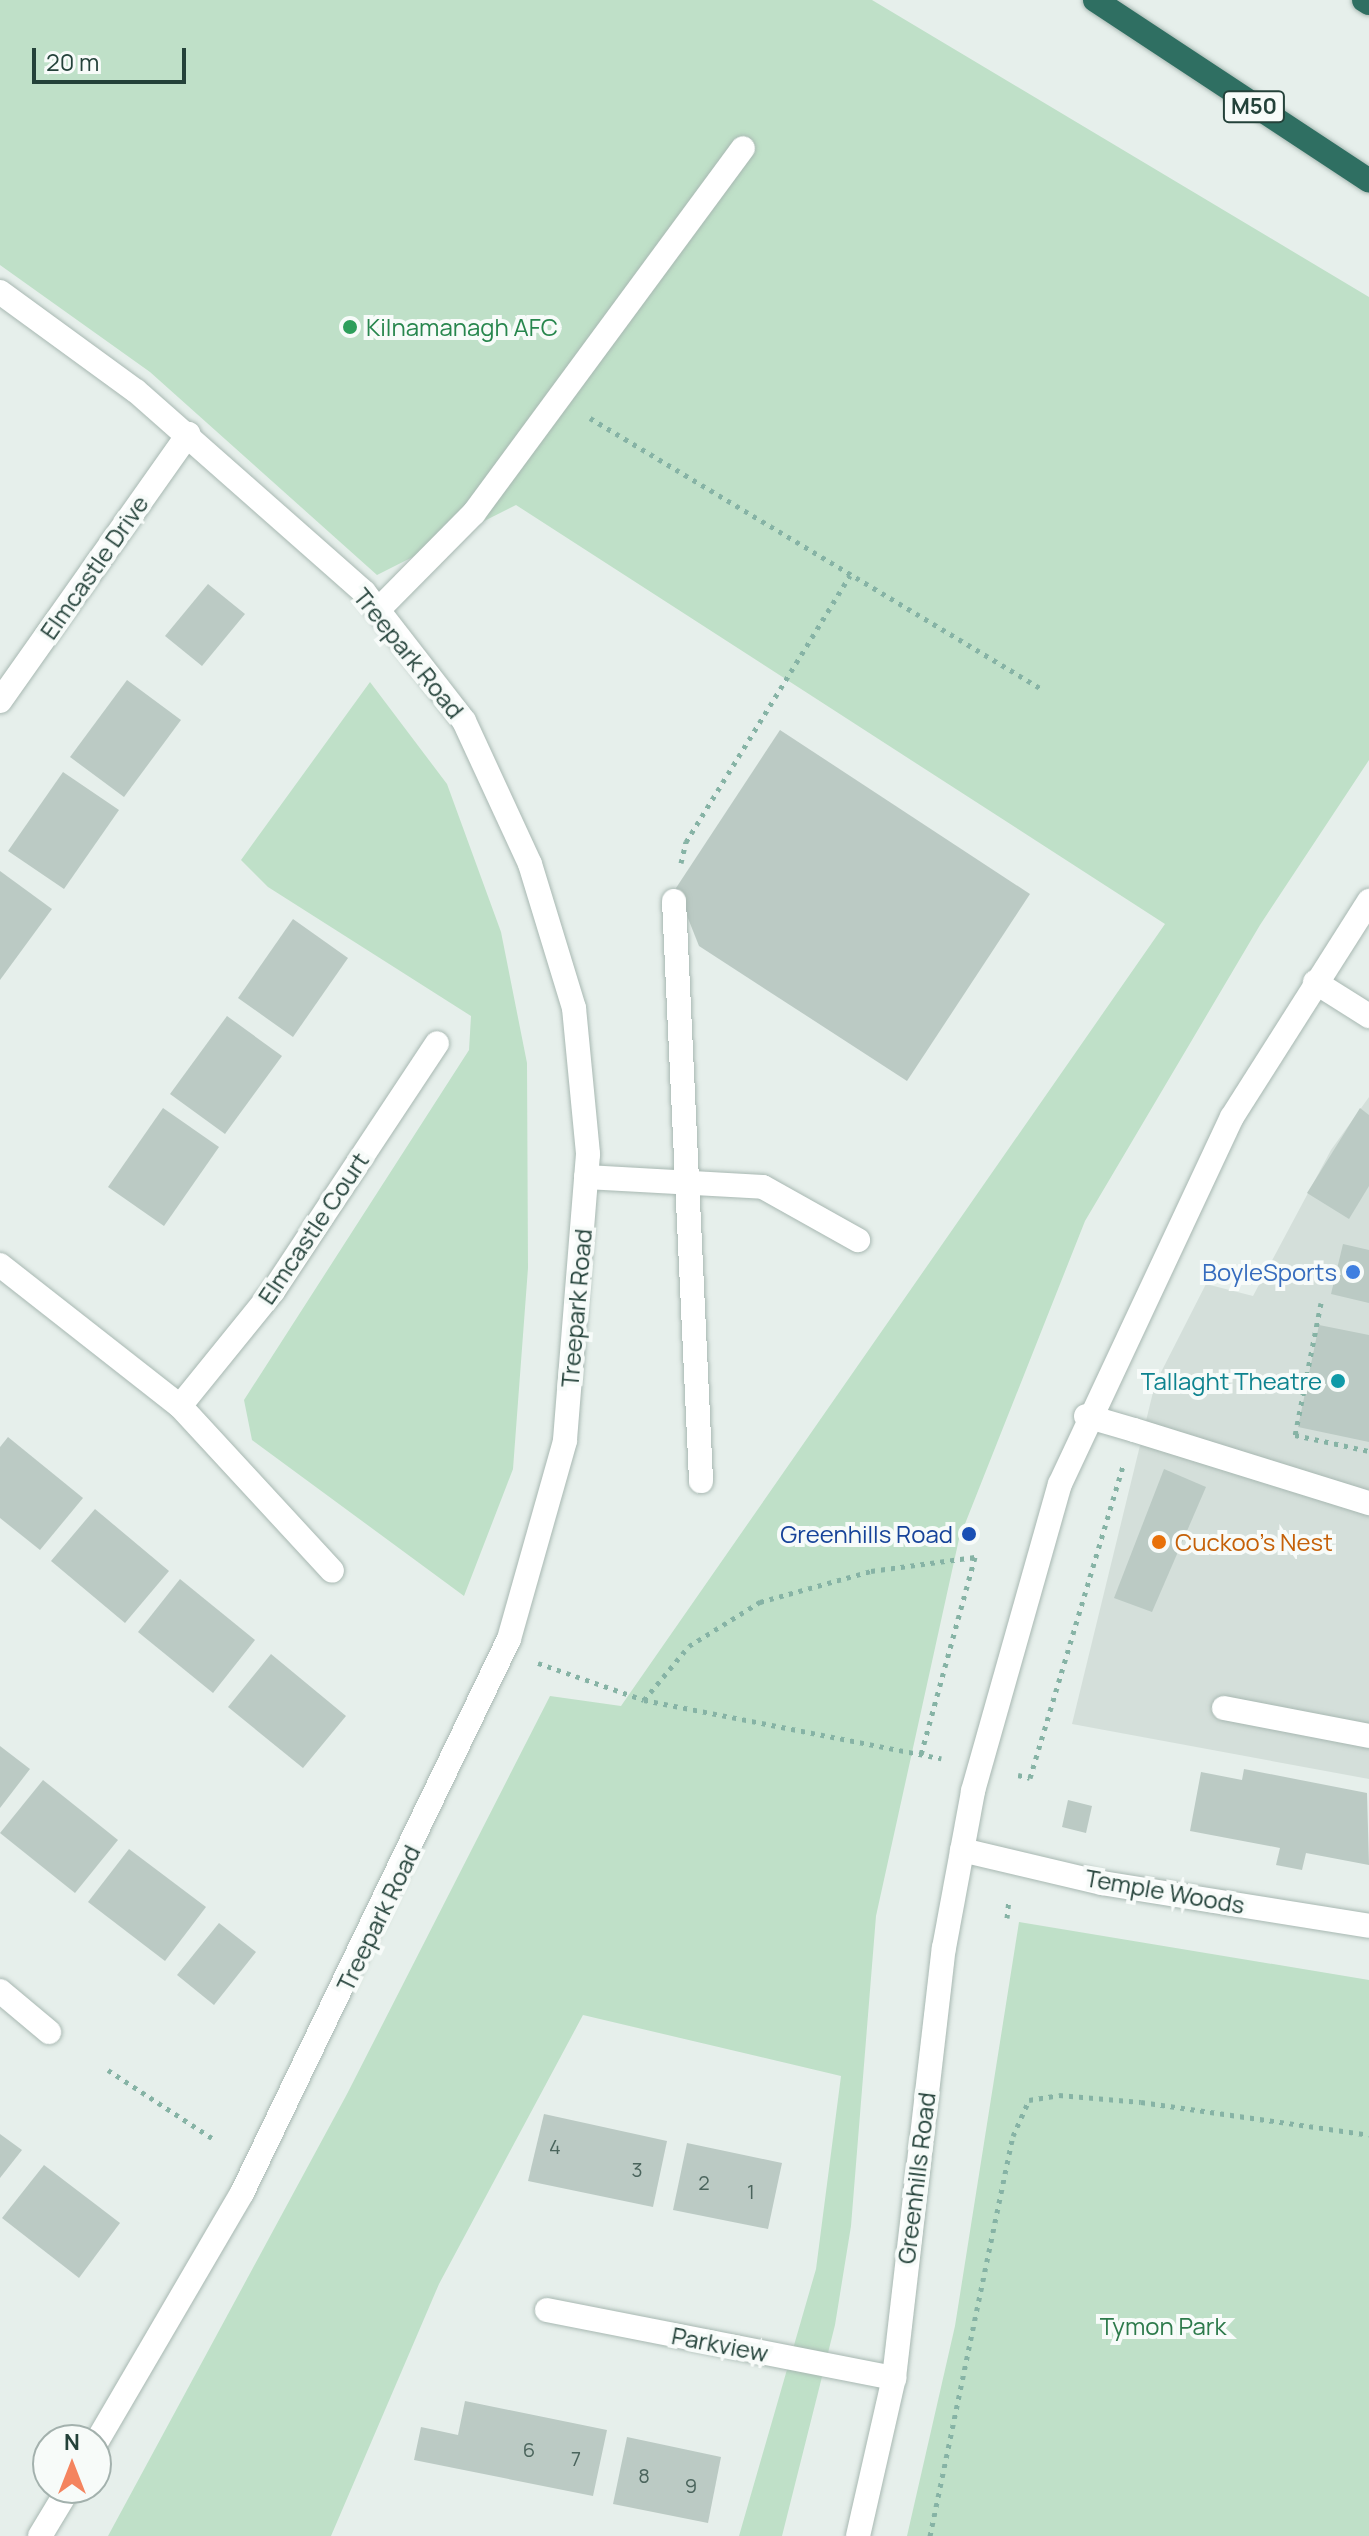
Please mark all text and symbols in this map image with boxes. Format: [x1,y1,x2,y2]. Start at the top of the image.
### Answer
scale bar [36,32,190,82]
text: 20 m [46,45,99,78]
road number: M50 [1222,89,1286,125]
place label: Kilnamanagh AFC [366,313,558,341]
marker: Kilnamanagh AFC [341,318,359,336]
street label: Elmcastle Drive [34,490,154,644]
street label: Treepark Road [348,582,470,724]
street label: Elmcastle Court [252,1147,374,1309]
street label: Treepark Road [555,1228,597,1388]
place label: BoyleSports [1202,1258,1337,1286]
marker: BoyleSports [1344,1263,1362,1281]
place label: Tallaght Theatre [1141,1367,1322,1395]
marker: Tallaght Theatre [1329,1372,1347,1390]
place label: Greenhills Road [780,1520,953,1548]
marker: Greenhills Road [960,1525,978,1543]
place label: Cuckoo's Nest [1175,1528,1332,1556]
marker: Cuckoo's Nest [1150,1533,1168,1551]
street label: Treepark Road [330,1840,426,1996]
street label: Temple Woods [1083,1863,1247,1919]
street label: Greenhills Road [891,2091,941,2265]
house number: 4 [549,2134,561,2158]
house number: 3 [631,2157,643,2181]
house number: 2 [698,2170,710,2194]
house number: 1 [747,2179,755,2203]
park label: Tymon Park [1100,2312,1226,2340]
street label: Parkview [669,2321,771,2367]
north arrow [32,2424,112,2504]
text: N [64,2427,80,2457]
house number: 6 [523,2437,535,2461]
house number: 7 [571,2446,581,2470]
house number: 8 [638,2463,650,2487]
house number: 9 [685,2473,697,2497]

